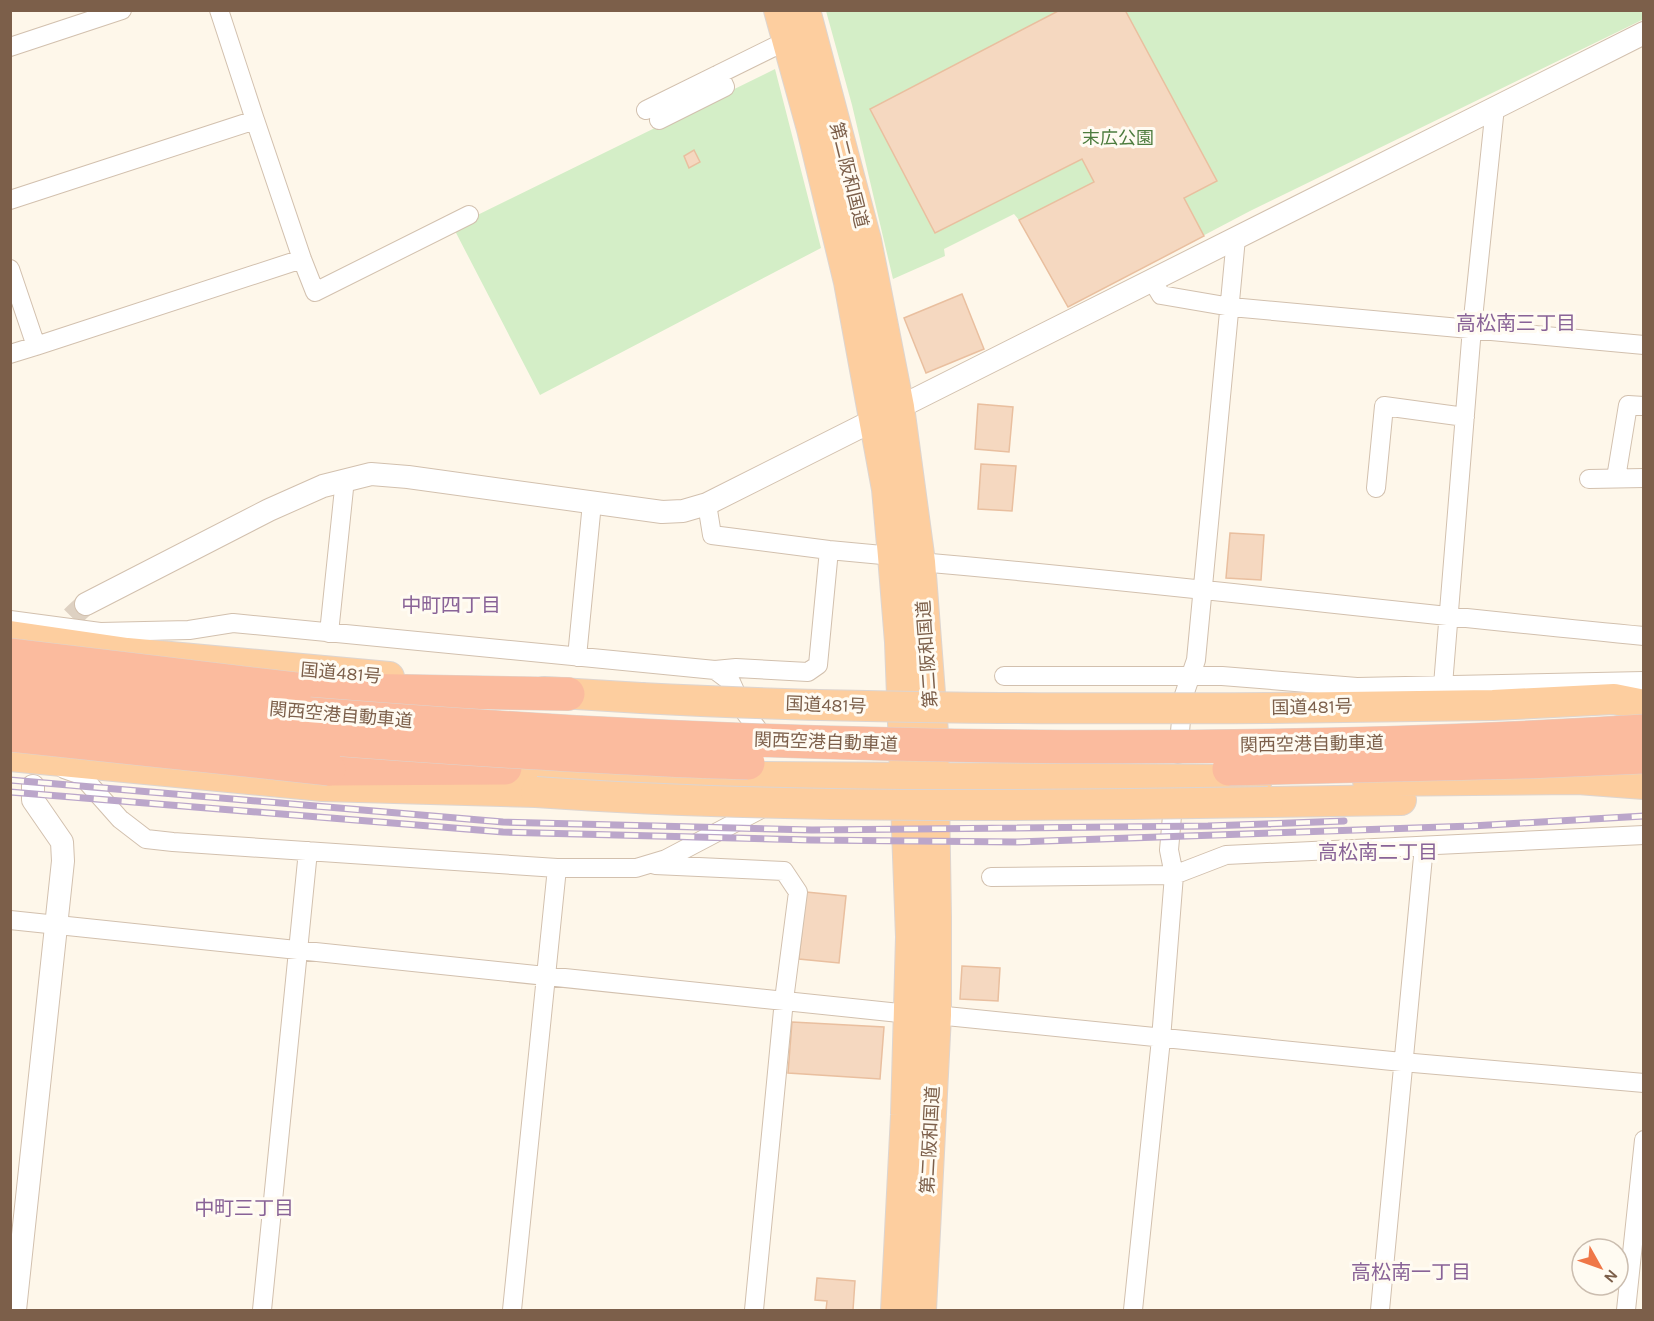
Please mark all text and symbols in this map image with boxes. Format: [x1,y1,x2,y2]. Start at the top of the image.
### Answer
street label: 第二阪和国道 [825,120,873,230]
park label: 末広公園 [1082,127,1154,149]
district label: 高松南三丁目 [1456,312,1576,335]
district label: 中町四丁目 [401,594,501,617]
street label: 第二阪和国道 [912,599,942,709]
street label: 国道481号 [300,659,382,687]
street label: 国道481号 [785,693,867,717]
street label: 国道481号 [1271,695,1353,719]
street label: 関西空港自動車道 [268,698,414,732]
street label: 関西空港自動車道 [754,728,898,756]
street label: 関西空港自動車道 [1240,732,1384,756]
district label: 高松南二丁目 [1318,841,1438,864]
street label: 第二阪和国道 [916,1085,944,1195]
district label: 中町三丁目 [194,1197,294,1220]
north arrow [1570,1237,1630,1297]
district label: 高松南一丁目 [1351,1261,1471,1284]
text: N [1600,1266,1622,1287]

